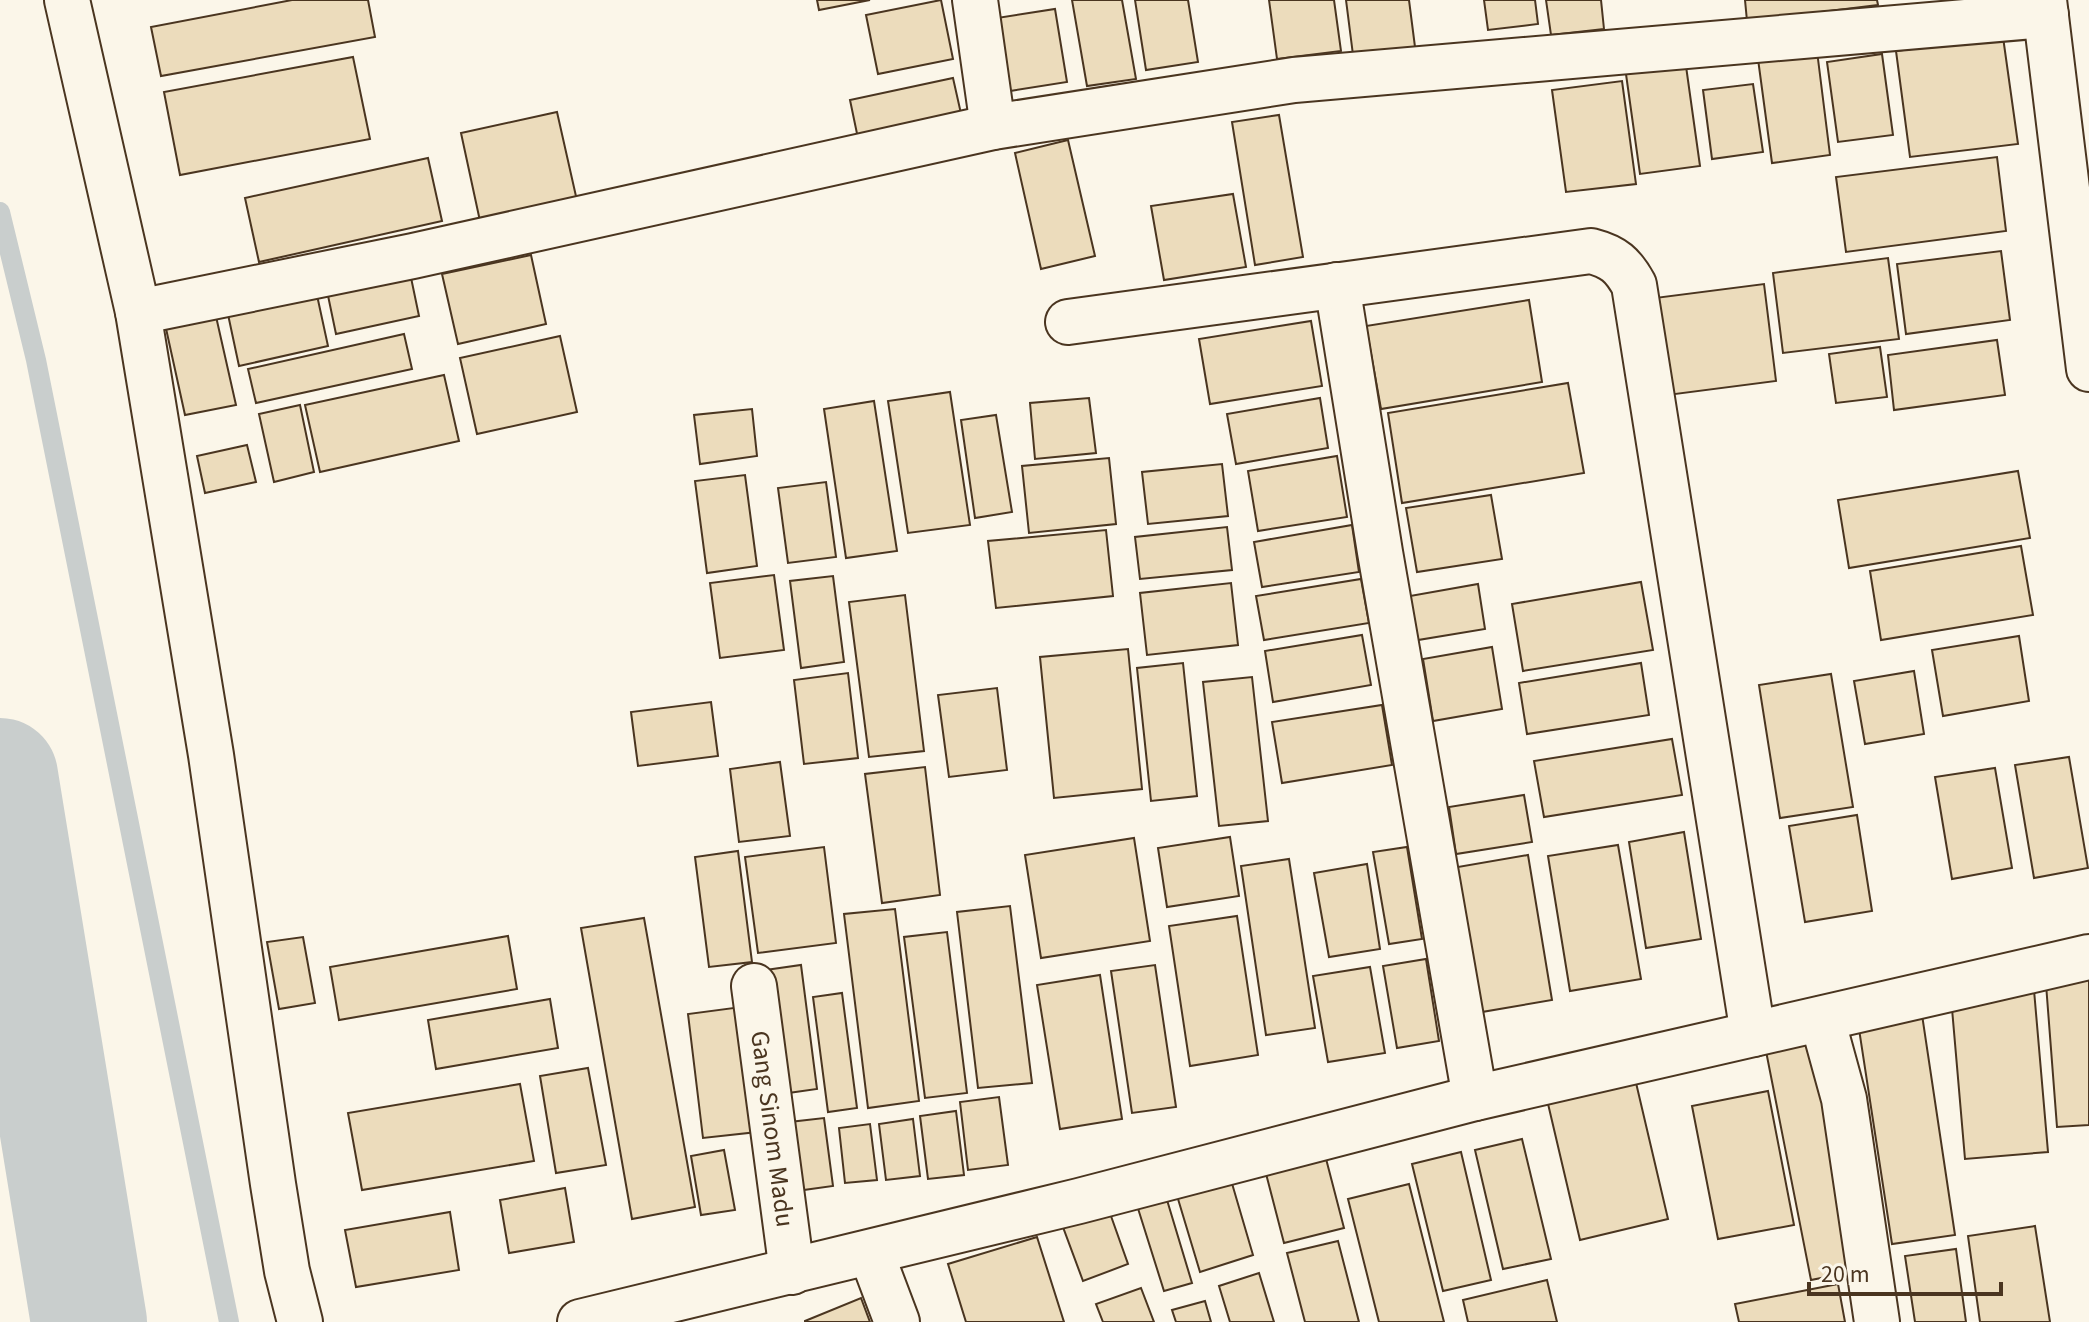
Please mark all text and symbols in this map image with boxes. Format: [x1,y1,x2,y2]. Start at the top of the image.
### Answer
street label: Gang Sinom Madu [741,1028,804,1229]
scale bar [1809,1246,2001,1296]
text: 20 m [1821,1257,1870,1292]

